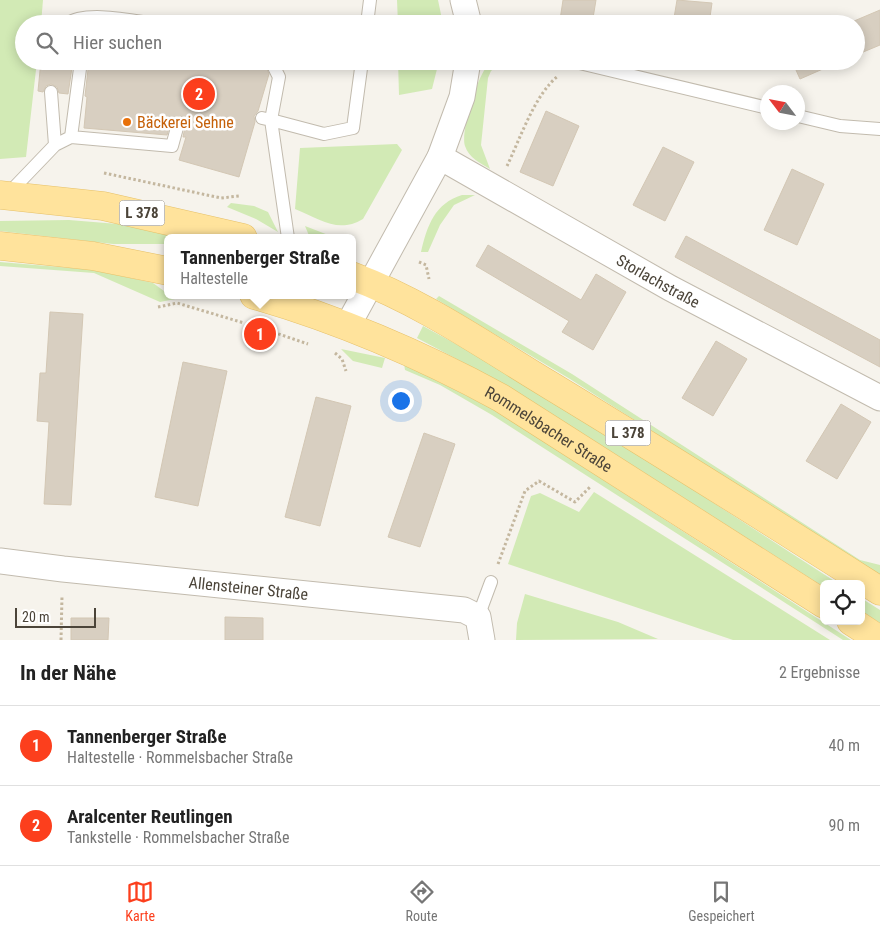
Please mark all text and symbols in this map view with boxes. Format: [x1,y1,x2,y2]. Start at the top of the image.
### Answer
search box [15,15,865,70]
icon: search [33,29,61,57]
text: Hier suchen [73,31,162,54]
pin: 2 [183,75,215,113]
north arrow [760,85,805,130]
place label: Bäckerei Sehne [137,113,234,132]
marker: Bäckerei Sehne [121,116,133,128]
road number: L 378 [120,200,164,226]
popup [164,234,356,299]
text: Tannenberger Straße [180,246,340,269]
street label: Storlachstraße [613,251,703,312]
text: Haltestelle [180,269,248,288]
pin: 1 [244,315,276,353]
street label: Rommelsbacher Straße [482,382,616,477]
your location [388,388,414,414]
road number: L 378 [606,420,650,446]
street label: Allensteiner Straße [188,573,309,604]
map controls [820,580,865,625]
button: locate [820,580,865,625]
scale bar [15,605,96,628]
text: 20 m [22,609,50,625]
text: In der Nähe [20,661,116,685]
text: 2 Ergebnisse [779,663,860,682]
text: Tannenberger Straße [67,725,227,748]
text: 1 [32,736,40,755]
text: 40 m [828,736,860,755]
text: Haltestelle · Rommelsbacher Straße [67,748,293,767]
text: Aralcenter Reutlingen [67,805,233,828]
text: 2 [32,816,40,835]
text: 90 m [828,816,860,835]
text: Tankstelle · Rommelsbacher Straße [67,828,290,847]
tab: Karte [125,878,155,924]
tab: Route [406,878,438,924]
tab: Gespeichert [688,878,755,924]

